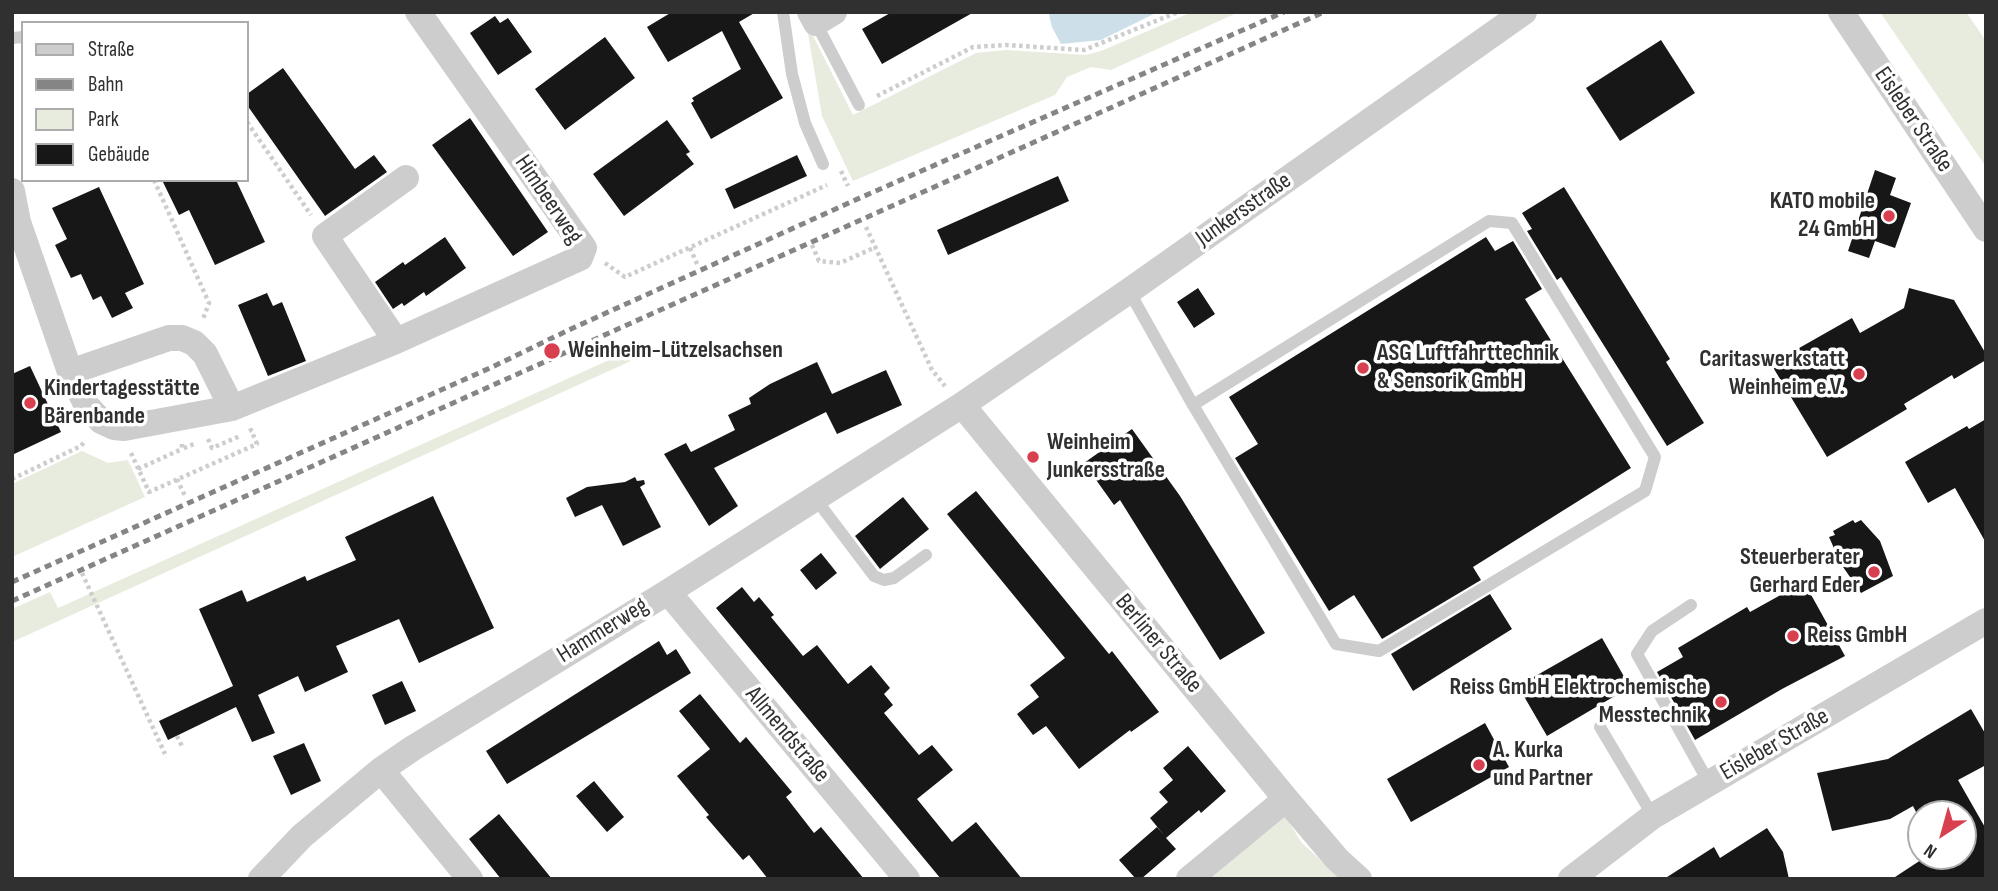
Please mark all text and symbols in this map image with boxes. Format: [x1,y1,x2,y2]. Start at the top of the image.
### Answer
legend [21,21,248,182]
text: Straße [88,37,134,62]
street label: Eisleber Straße [1867,62,1959,178]
text: Bahn [88,72,123,97]
text: Park [88,107,119,132]
text: Gebäude [88,142,150,167]
street label: Himbeerweg [508,150,588,250]
street label: Junkersstraße [1191,167,1297,253]
place label: KATO mobile 24 GmbH [1770,188,1875,244]
marker: KATO mobile 24 GmbH [1881,208,1897,224]
place label: Weinheim-Lützelsachsen [568,337,783,365]
place label: ASG Luftfahrttechnik & Sensorik GmbH [1377,340,1559,396]
marker: Weinheim-Lützelsachsen [542,341,562,361]
place label: Caritaswerkstatt Weinheim e.V. [1699,346,1845,402]
marker: ASG Luftfahrttechnik & Sensorik GmbH [1355,360,1371,376]
marker: Caritaswerkstatt Weinheim e.V. [1851,366,1867,382]
place label: Kindertagesstätte Bärenbande [44,375,200,431]
marker: Kindertagesstätte Bärenbande [22,395,38,411]
place label: Weinheim Junkersstraße [1047,429,1165,485]
marker: Weinheim Junkersstraße [1025,449,1041,465]
place label: Steuerberater Gerhard Eder [1740,544,1860,600]
marker: Steuerberater Gerhard Eder [1866,564,1882,580]
street label: Berliner Straße [1108,589,1208,699]
street label: Hammerweg [552,592,654,670]
place label: Reiss GmbH [1807,622,1907,650]
marker: Reiss GmbH [1785,628,1801,644]
place label: Reiss GmbH Elektrochemische Messtechnik [1450,674,1707,730]
street label: Allmendstraße [739,681,835,789]
marker: Reiss GmbH Elektrochemische Messtechnik [1713,694,1729,710]
street label: Eisleber Straße [1716,702,1834,788]
place label: A. Kurka und Partner [1493,737,1593,793]
marker: A. Kurka und Partner [1471,757,1487,773]
north arrow [1907,800,1977,870]
text: N [1920,838,1941,863]

